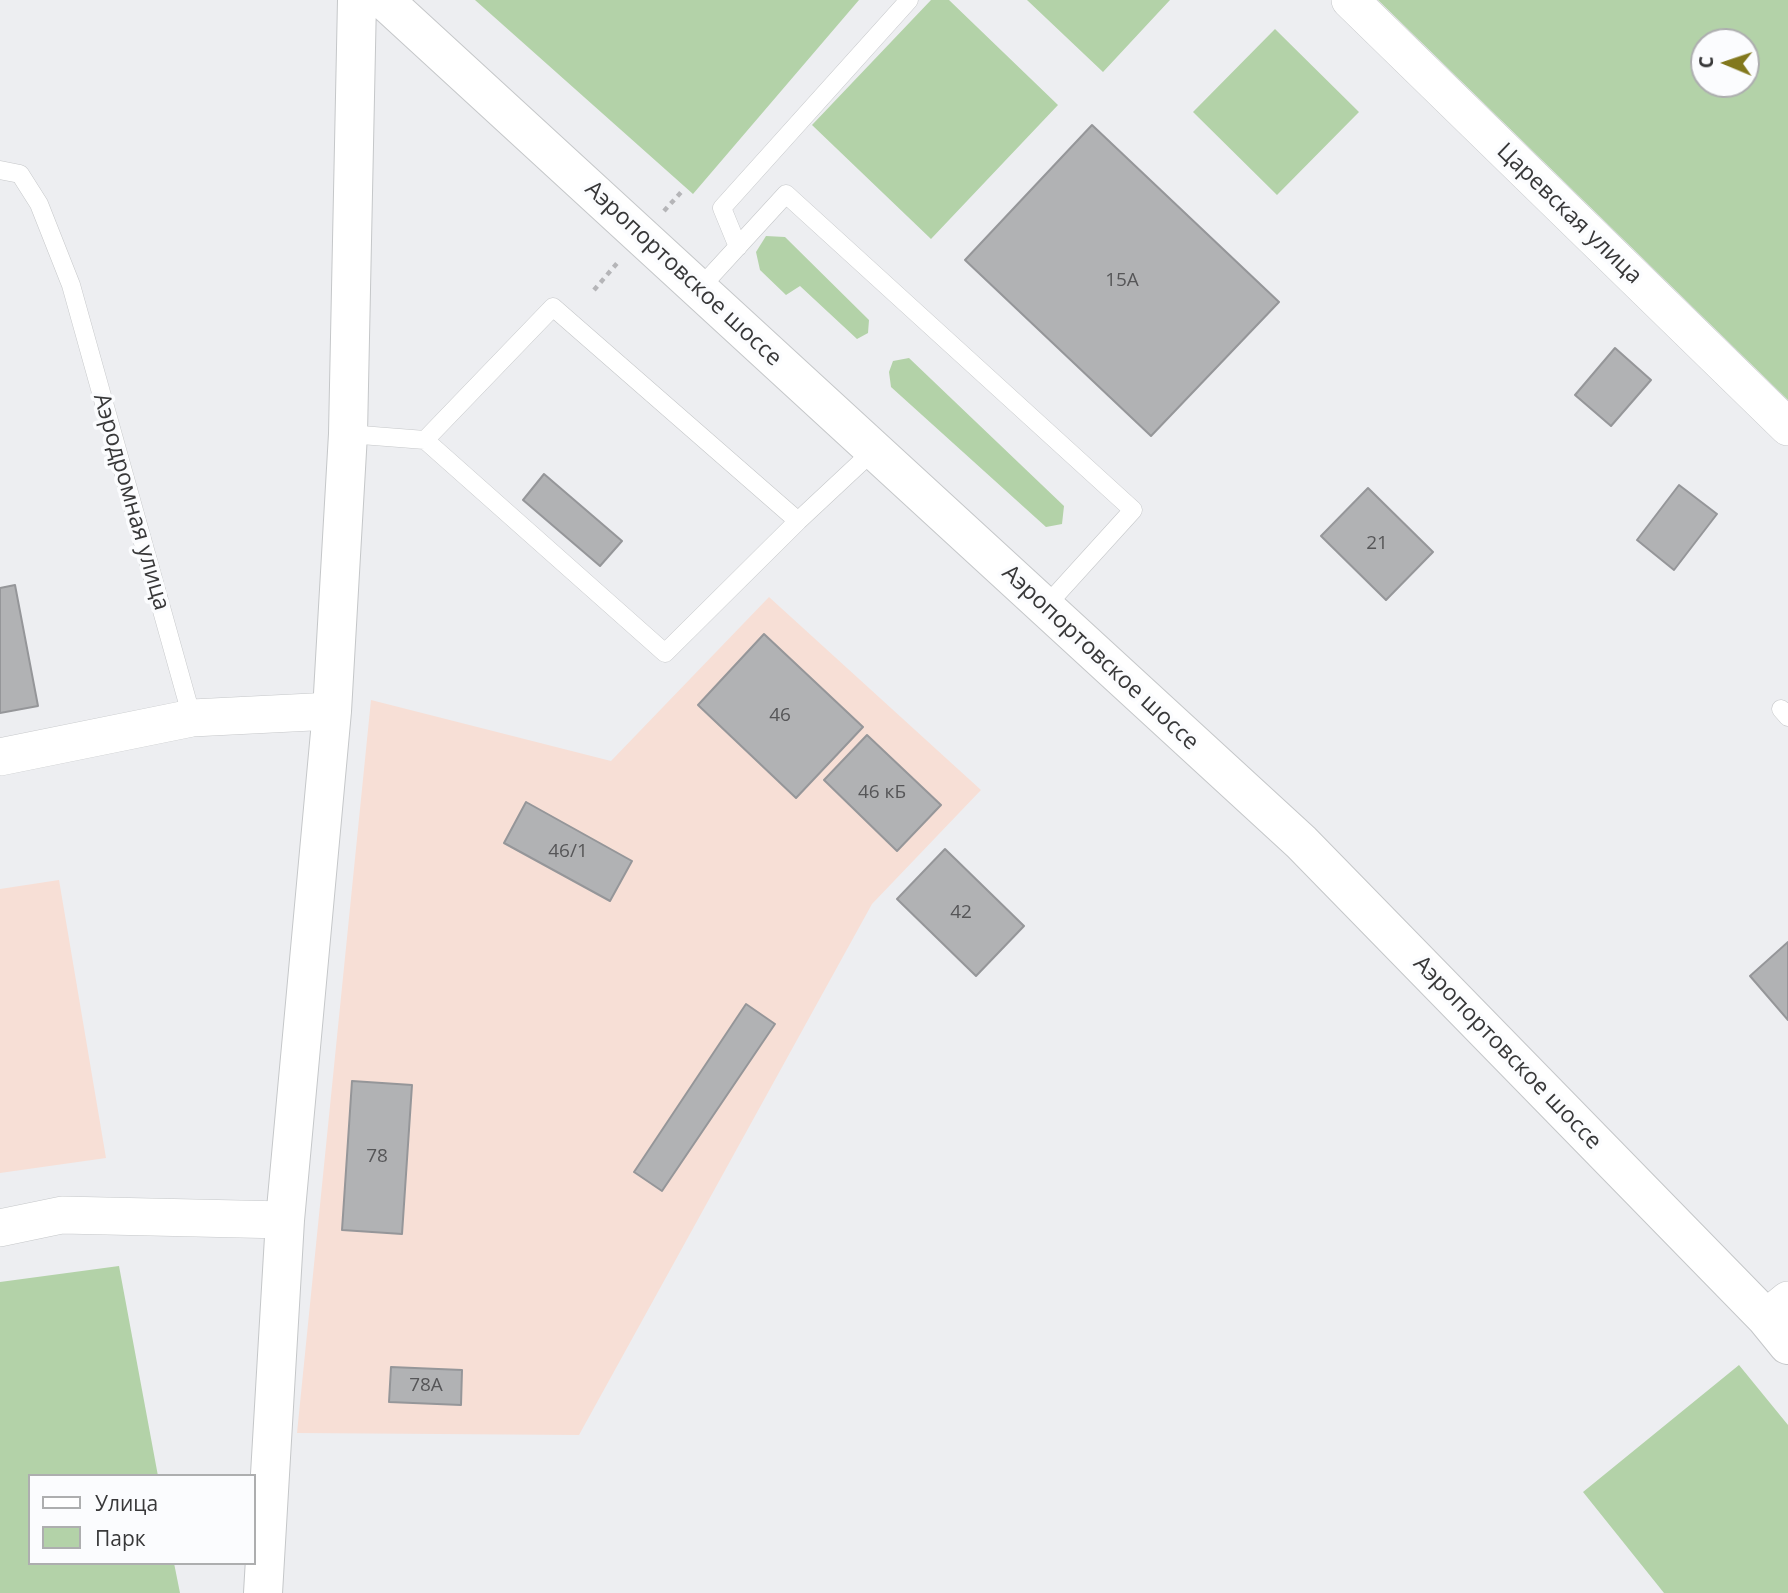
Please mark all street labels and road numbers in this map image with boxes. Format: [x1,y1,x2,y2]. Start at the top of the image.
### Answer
street label: Царевская улица [1491,138,1647,290]
street label: Аэропортовское шоссе [579,176,787,372]
street label: Аэродромная улица [87,390,175,614]
street label: Аэропортовское шоссе [996,560,1204,756]
street label: Аэропортовское шоссе [1407,950,1607,1156]

